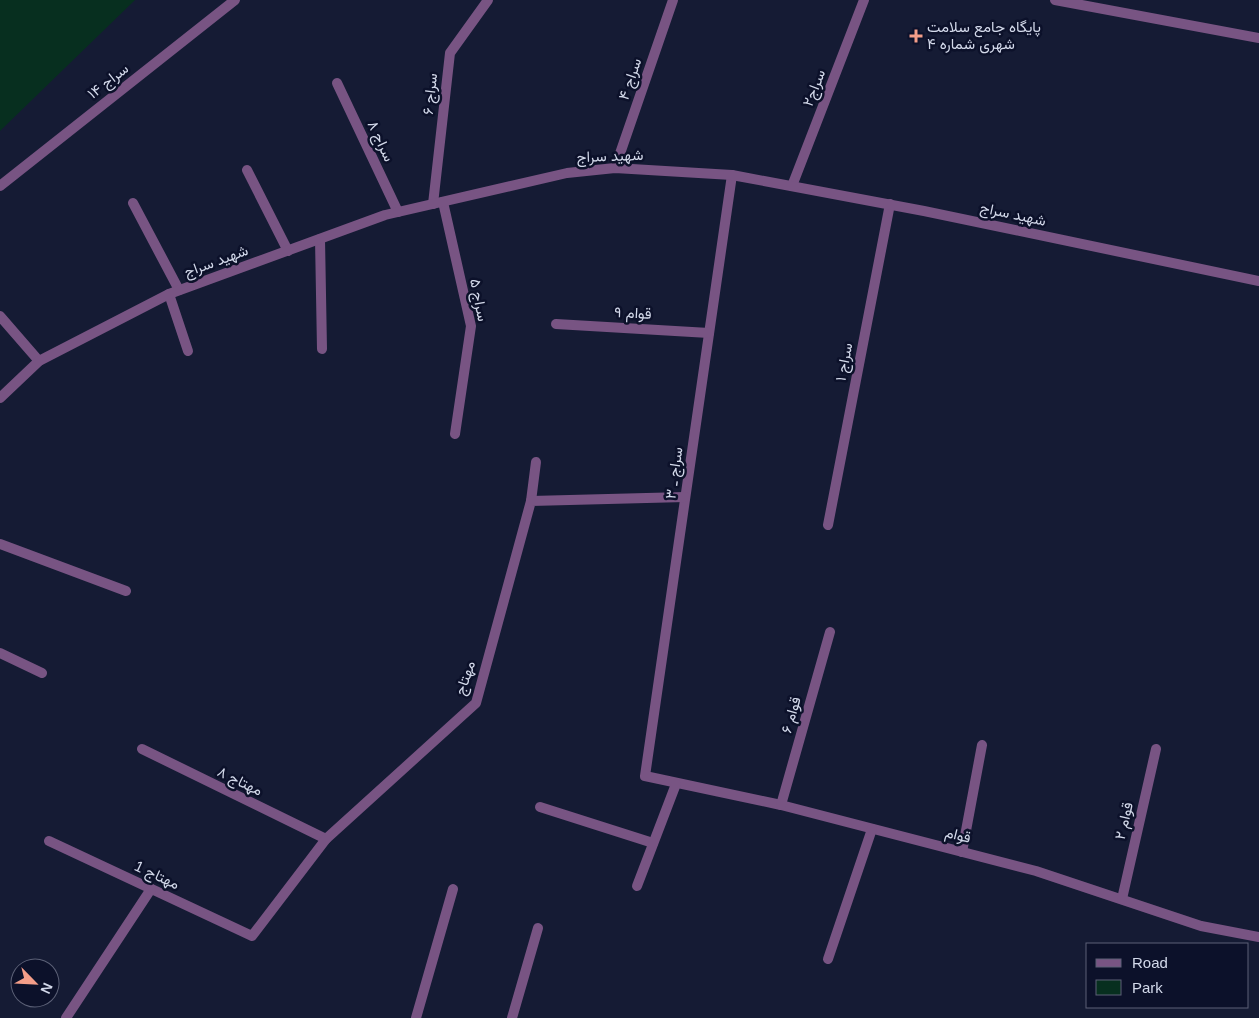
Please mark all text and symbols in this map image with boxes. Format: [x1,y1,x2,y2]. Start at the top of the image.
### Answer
place label: پایگاه جامع سلامت شهری شماره ۴ [927,18,1041,54]
marker: پایگاه جامع سلامت شهری شماره ۴ [909,29,923,43]
street label: سراج ۴ [615,56,647,103]
street label: سراج ۱۴ [84,59,133,104]
street label: سراج۲ [799,67,831,110]
street label: سراج ۶ [419,72,443,116]
street label: سراج ۸ [362,118,398,165]
street label: شهید سراج [576,146,644,168]
street label: شهید سراج [978,198,1048,232]
street label: شهید سراج [181,241,251,283]
street label: سراج ۵ [464,277,492,323]
street label: قوام ۹ [614,303,652,324]
street label: سراج ۱ [831,341,859,383]
street label: سراج ـ ۳ [661,446,689,501]
street label: مهتاج [451,658,481,698]
street label: قوام ۶ [777,694,806,736]
street label: مهتاج ۸ [214,762,266,801]
street label: قوام ۲ [1111,800,1138,842]
street label: قوام [943,823,973,848]
street label: مهتاج 1 [131,857,182,895]
legend [1086,943,1249,1008]
text: Road [1132,954,1168,971]
north arrow [10,958,60,1008]
text: Park [1132,979,1163,996]
text: N [38,980,56,996]

